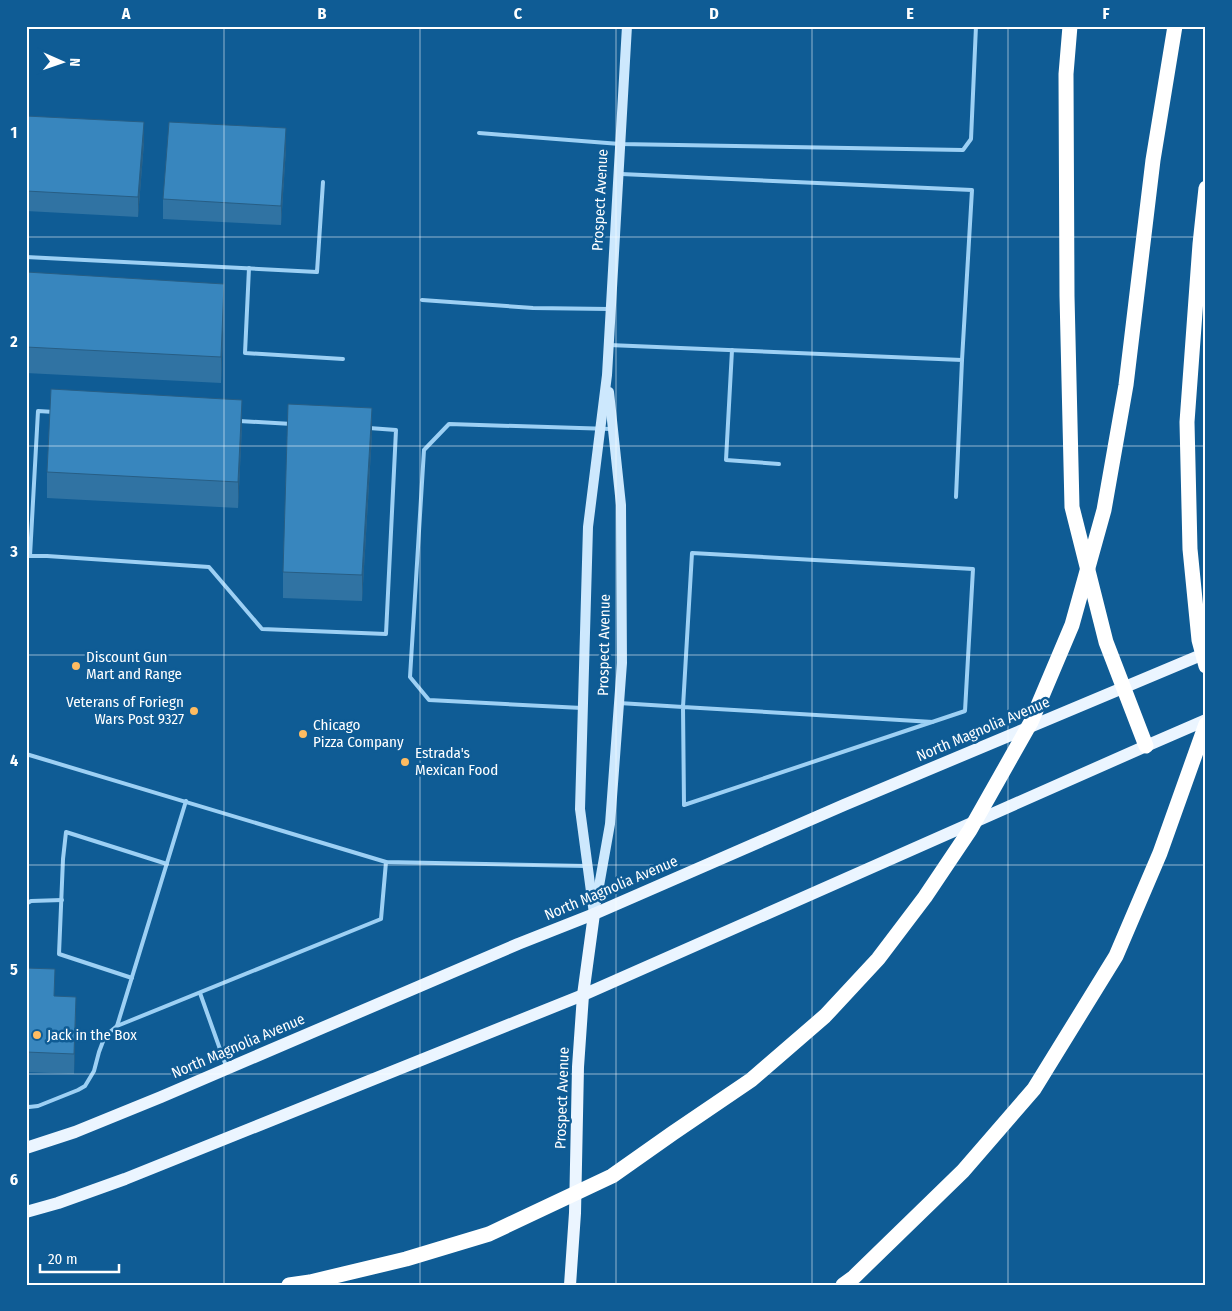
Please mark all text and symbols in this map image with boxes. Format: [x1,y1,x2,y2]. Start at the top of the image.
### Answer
text: A [121,4,131,23]
text: B [318,4,327,23]
text: C [514,4,523,23]
text: D [709,4,719,23]
text: E [906,4,914,23]
text: F [1102,4,1110,23]
north arrow [38,38,88,88]
text: N [66,58,83,67]
text: 1 [11,123,17,142]
street label: Prospect Avenue [588,149,612,251]
text: 2 [9,332,18,351]
text: 3 [9,542,18,561]
street label: Prospect Avenue [594,594,614,696]
place label: Discount Gun Mart and Range [86,648,182,683]
marker: Discount Gun Mart and Range [70,660,82,672]
place label: Veterans of Foriegn Wars Post 9327 [66,693,184,728]
street label: North Magnolia Avenue [914,693,1052,765]
marker: Veterans of Foriegn Wars Post 9327 [188,705,200,717]
place label: Chicago Pizza Company [313,716,404,751]
marker: Chicago Pizza Company [297,728,309,740]
place label: Estrada's Mexican Food [415,744,498,779]
text: 4 [10,751,18,770]
marker: Estrada's Mexican Food [399,756,411,768]
street label: North Magnolia Avenue [542,852,680,924]
text: 5 [10,960,18,979]
street label: North Magnolia Avenue [169,1010,307,1082]
place label: Jack in the Box [47,1026,137,1044]
marker: Jack in the Box [31,1029,43,1041]
street label: Prospect Avenue [551,1047,573,1149]
text: 6 [10,1170,18,1189]
scale bar [40,1241,119,1273]
text: 20 m [48,1250,78,1268]

